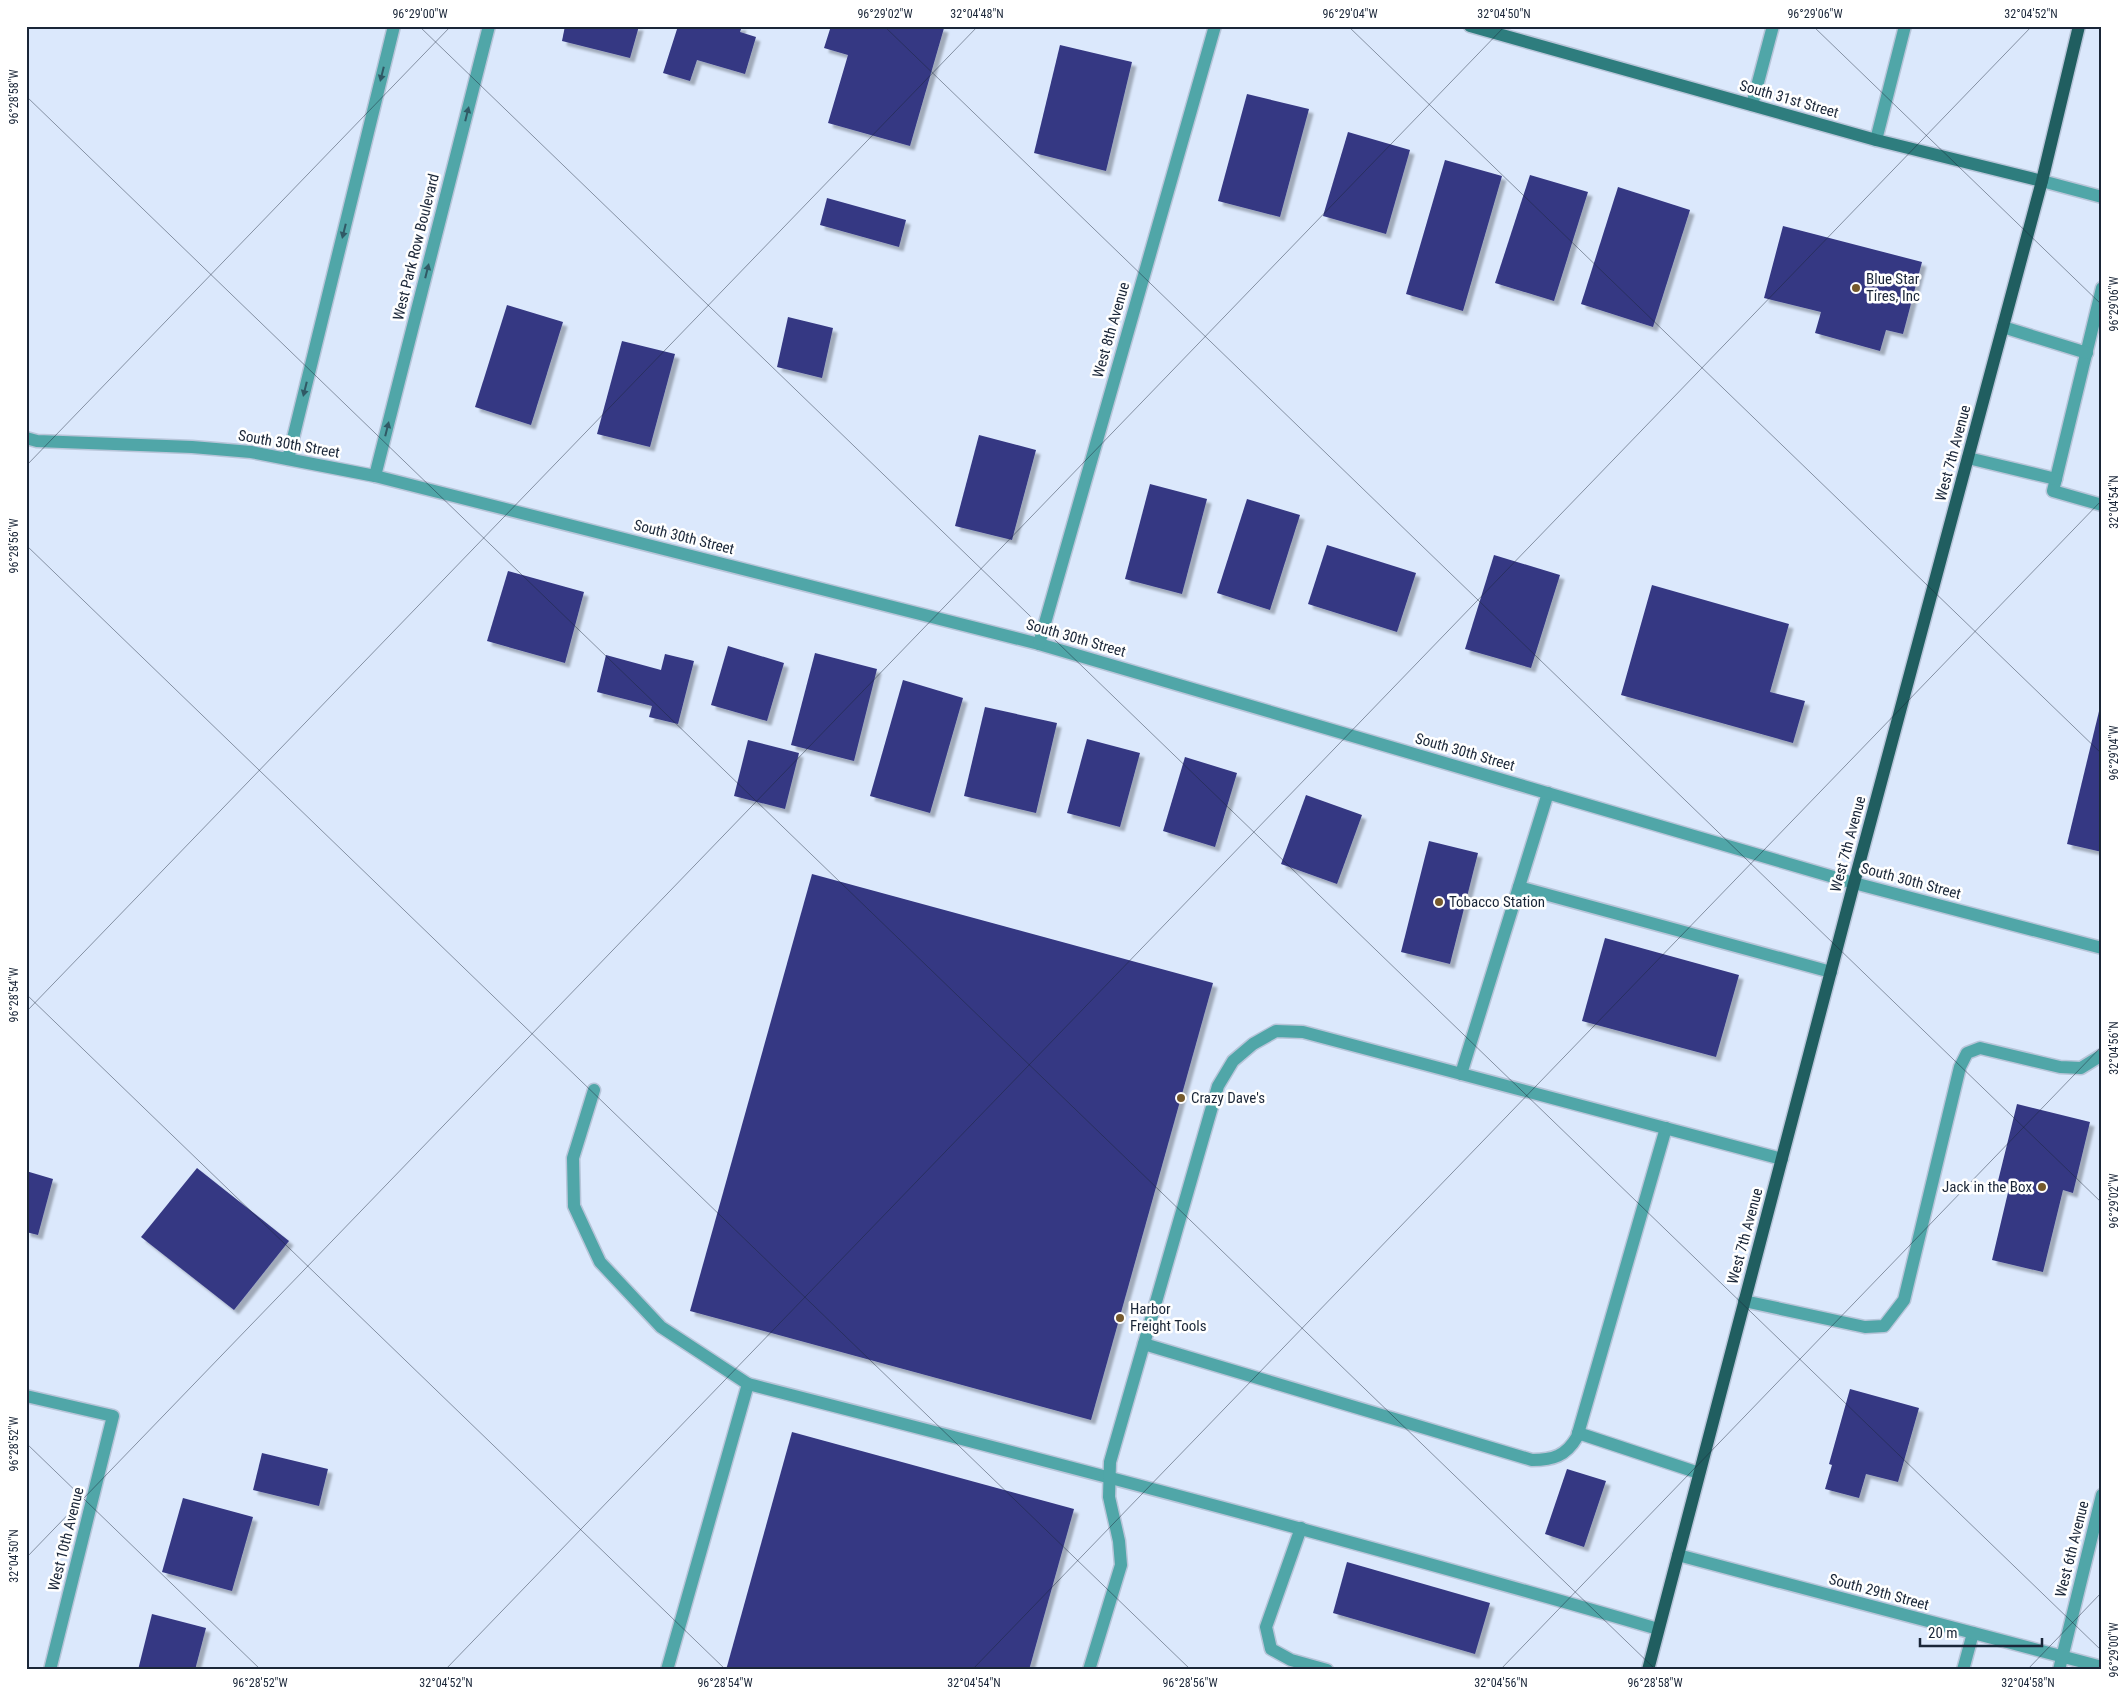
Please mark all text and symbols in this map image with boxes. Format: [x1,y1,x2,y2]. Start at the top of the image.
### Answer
text: 96°29'00"W [392,7,448,21]
text: 96°29'02"W [857,7,913,21]
text: 32°04'48"N [950,7,1004,21]
text: 96°29'04"W [1322,7,1378,21]
text: 32°04'50"N [1477,7,1531,21]
text: 96°29'06"W [1787,7,1843,21]
text: 32°04'52"N [2004,7,2058,21]
one-way arrow [378,66,386,81]
text: 96°28'58"W [7,69,21,125]
street label: South 31st Street [1737,76,1841,122]
one-way arrow [463,106,471,121]
street label: West Park Row Boulevard [389,172,443,322]
one-way arrow [339,224,347,239]
one-way arrow [423,264,431,279]
place label: Blue Star Tires, Inc [1866,270,1920,305]
text: 96°29'06"W [2107,276,2121,332]
street label: West 8th Avenue [1089,280,1133,380]
marker: Blue Star Tires, Inc [1850,282,1862,294]
one-way arrow [301,382,309,397]
street label: West 7th Avenue [1932,403,1974,503]
one-way arrow [383,421,391,436]
street label: South 30th Street [237,426,341,462]
text: 32°04'54"N [2107,475,2121,529]
street label: South 30th Street [632,516,736,558]
text: 96°28'56"W [7,518,21,574]
street label: South 30th Street [1024,615,1128,661]
text: 96°29'04"W [2107,725,2121,781]
street label: South 30th Street [1413,729,1517,775]
street label: West 7th Avenue [1827,794,1869,894]
street label: South 30th Street [1859,859,1963,903]
place label: Tobacco Station [1449,893,1545,911]
marker: Tobacco Station [1433,896,1445,908]
text: 96°28'54"W [7,967,21,1023]
text: 32°04'56"N [2107,1021,2121,1075]
place label: Crazy Dave's [1191,1089,1265,1107]
marker: Crazy Dave's [1175,1092,1187,1104]
text: 96°29'02"W [2107,1173,2121,1229]
place label: Jack in the Box [1942,1178,2032,1196]
marker: Jack in the Box [2036,1181,2048,1193]
street label: West 7th Avenue [1724,1186,1766,1286]
place label: Harbor Freight Tools [1130,1300,1207,1335]
marker: Harbor Freight Tools [1114,1312,1126,1324]
text: 96°28'52"W [7,1416,21,1472]
street label: West 10th Avenue [44,1485,88,1593]
street label: West 6th Avenue [2051,1499,2093,1599]
text: 32°04'50"N [7,1529,21,1583]
street label: South 29th Street [1827,1570,1931,1614]
scale bar [1920,1616,2043,1648]
text: 96°29'00"W [2107,1622,2121,1678]
text: 20 m [1928,1624,1958,1642]
text: 96°28'52"W [232,1676,288,1690]
text: 32°04'52"N [419,1676,473,1690]
text: 96°28'54"W [697,1676,753,1690]
text: 32°04'54"N [947,1676,1001,1690]
text: 96°28'56"W [1162,1676,1218,1690]
text: 32°04'56"N [1474,1676,1528,1690]
text: 96°28'58"W [1627,1676,1683,1690]
text: 32°04'58"N [2001,1676,2055,1690]

